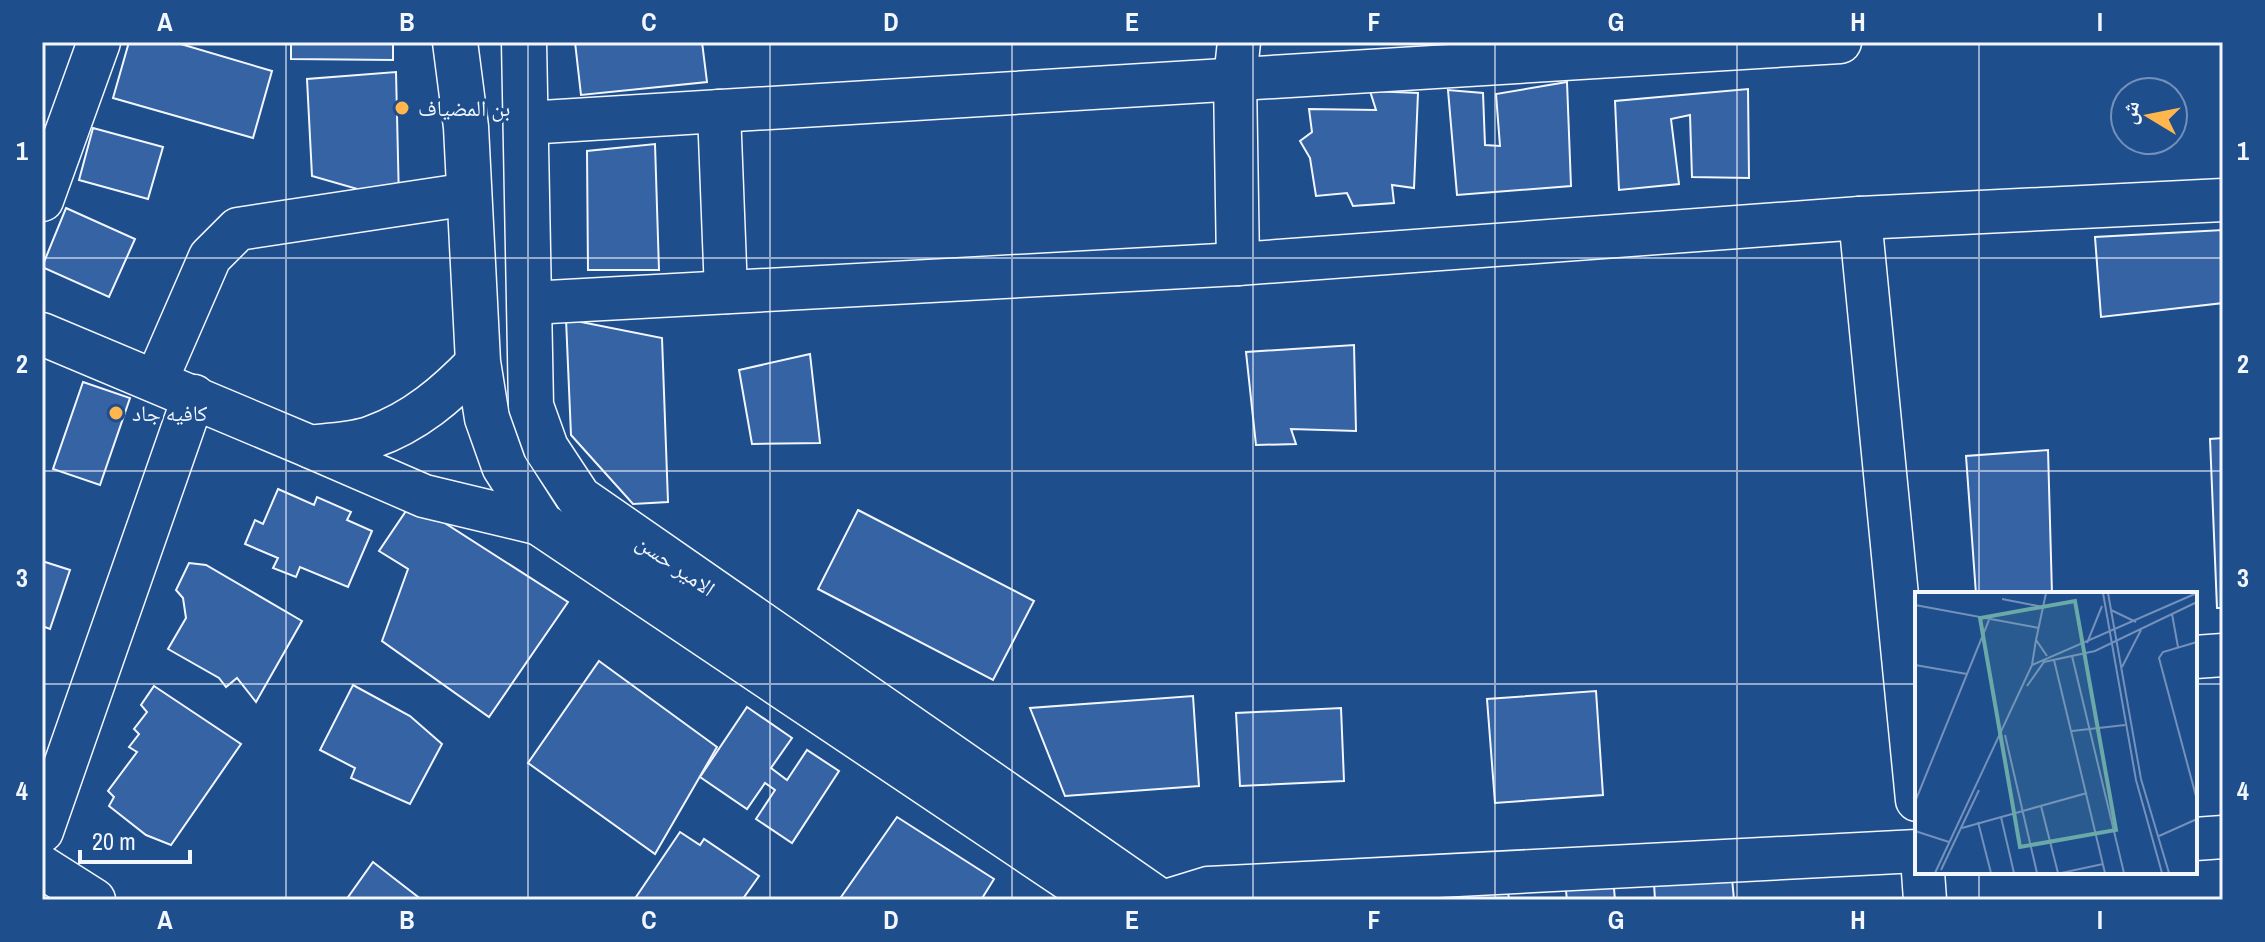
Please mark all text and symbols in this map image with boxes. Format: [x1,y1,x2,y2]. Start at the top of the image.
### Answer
text: A [157,4,173,39]
text: B [399,4,415,39]
text: C [641,4,657,39]
text: D [883,4,899,39]
text: E [1125,4,1139,39]
text: F [1367,4,1381,39]
text: G [1608,4,1624,39]
text: H [1850,4,1866,39]
text: I [2097,4,2103,39]
north arrow [2109,76,2189,156]
place label: بن المضياف [418,93,510,123]
text: ش [2113,98,2146,127]
marker: بن المضياف [393,99,411,117]
text: 1 [16,133,28,168]
text: 1 [2237,133,2249,168]
text: 2 [16,346,28,381]
text: 2 [2237,346,2249,381]
place label: كافيه جاد [132,398,207,428]
marker: كافيه جاد [107,404,125,422]
street label: الامير حسن [631,527,721,603]
text: 3 [16,560,28,595]
text: 3 [2237,560,2249,595]
inset map [1915,592,2197,874]
text: 4 [16,773,28,808]
text: 4 [2237,773,2249,808]
scale bar [80,814,190,864]
text: 20 m [92,825,136,857]
text: A [157,902,173,937]
text: B [399,902,415,937]
text: C [641,902,657,937]
text: D [883,902,899,937]
text: E [1125,902,1139,937]
text: F [1367,902,1381,937]
text: G [1608,902,1624,937]
text: H [1850,902,1866,937]
text: I [2097,902,2103,937]

